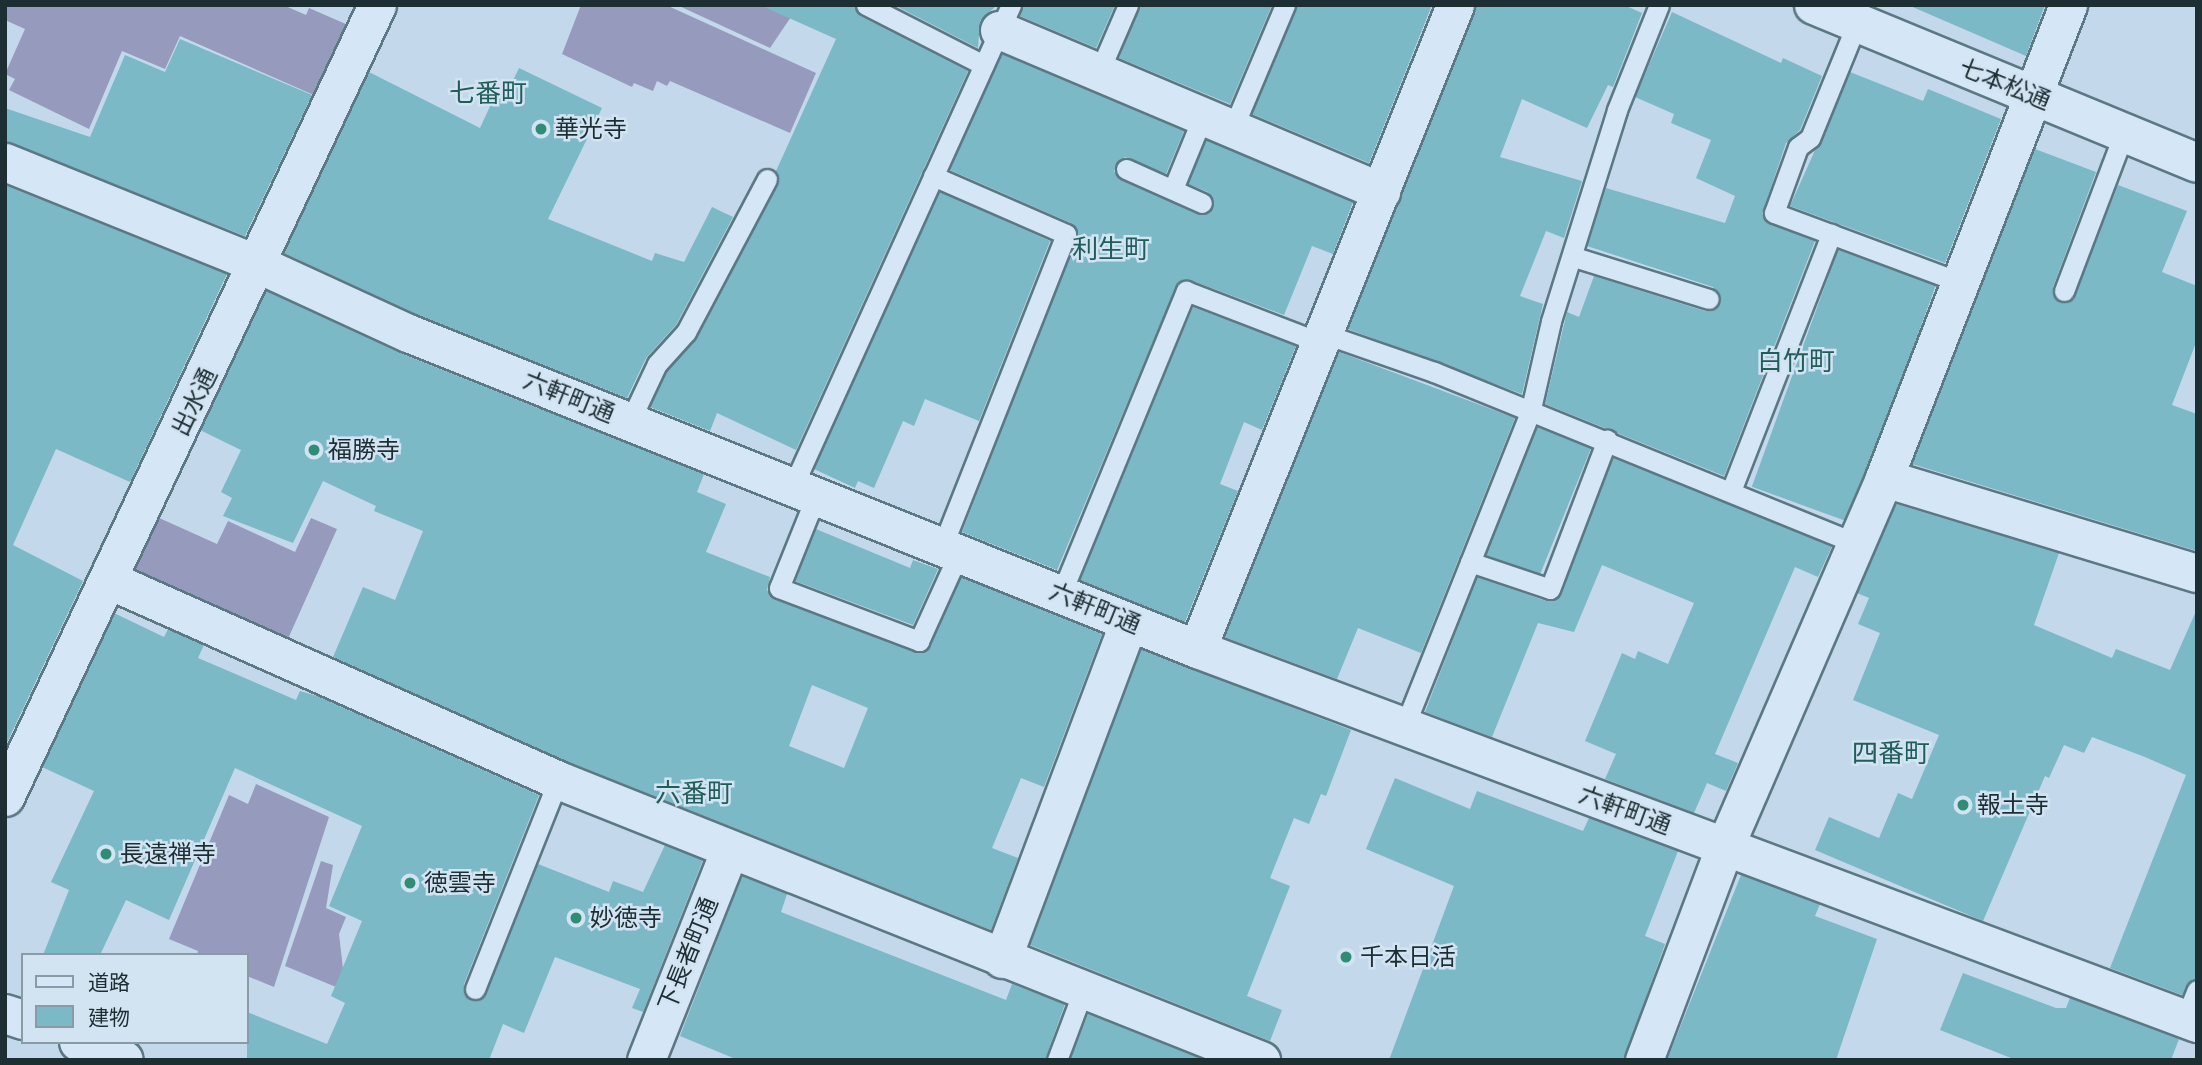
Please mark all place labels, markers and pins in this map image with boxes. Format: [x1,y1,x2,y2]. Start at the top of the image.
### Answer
place label: 華光寺 [555,115,627,143]
marker: 華光寺 [533,121,549,137]
place label: 福勝寺 [328,436,400,464]
marker: 福勝寺 [306,442,322,458]
place label: 報土寺 [1977,791,2049,819]
marker: 報土寺 [1955,797,1971,813]
place label: 長遠禅寺 [120,840,216,868]
marker: 長遠禅寺 [98,846,114,862]
place label: 徳雲寺 [424,869,496,897]
marker: 徳雲寺 [402,875,418,891]
place label: 妙徳寺 [590,904,662,932]
marker: 妙徳寺 [568,910,584,926]
place label: 千本日活 [1360,943,1456,971]
marker: 千本日活 [1338,949,1354,965]

